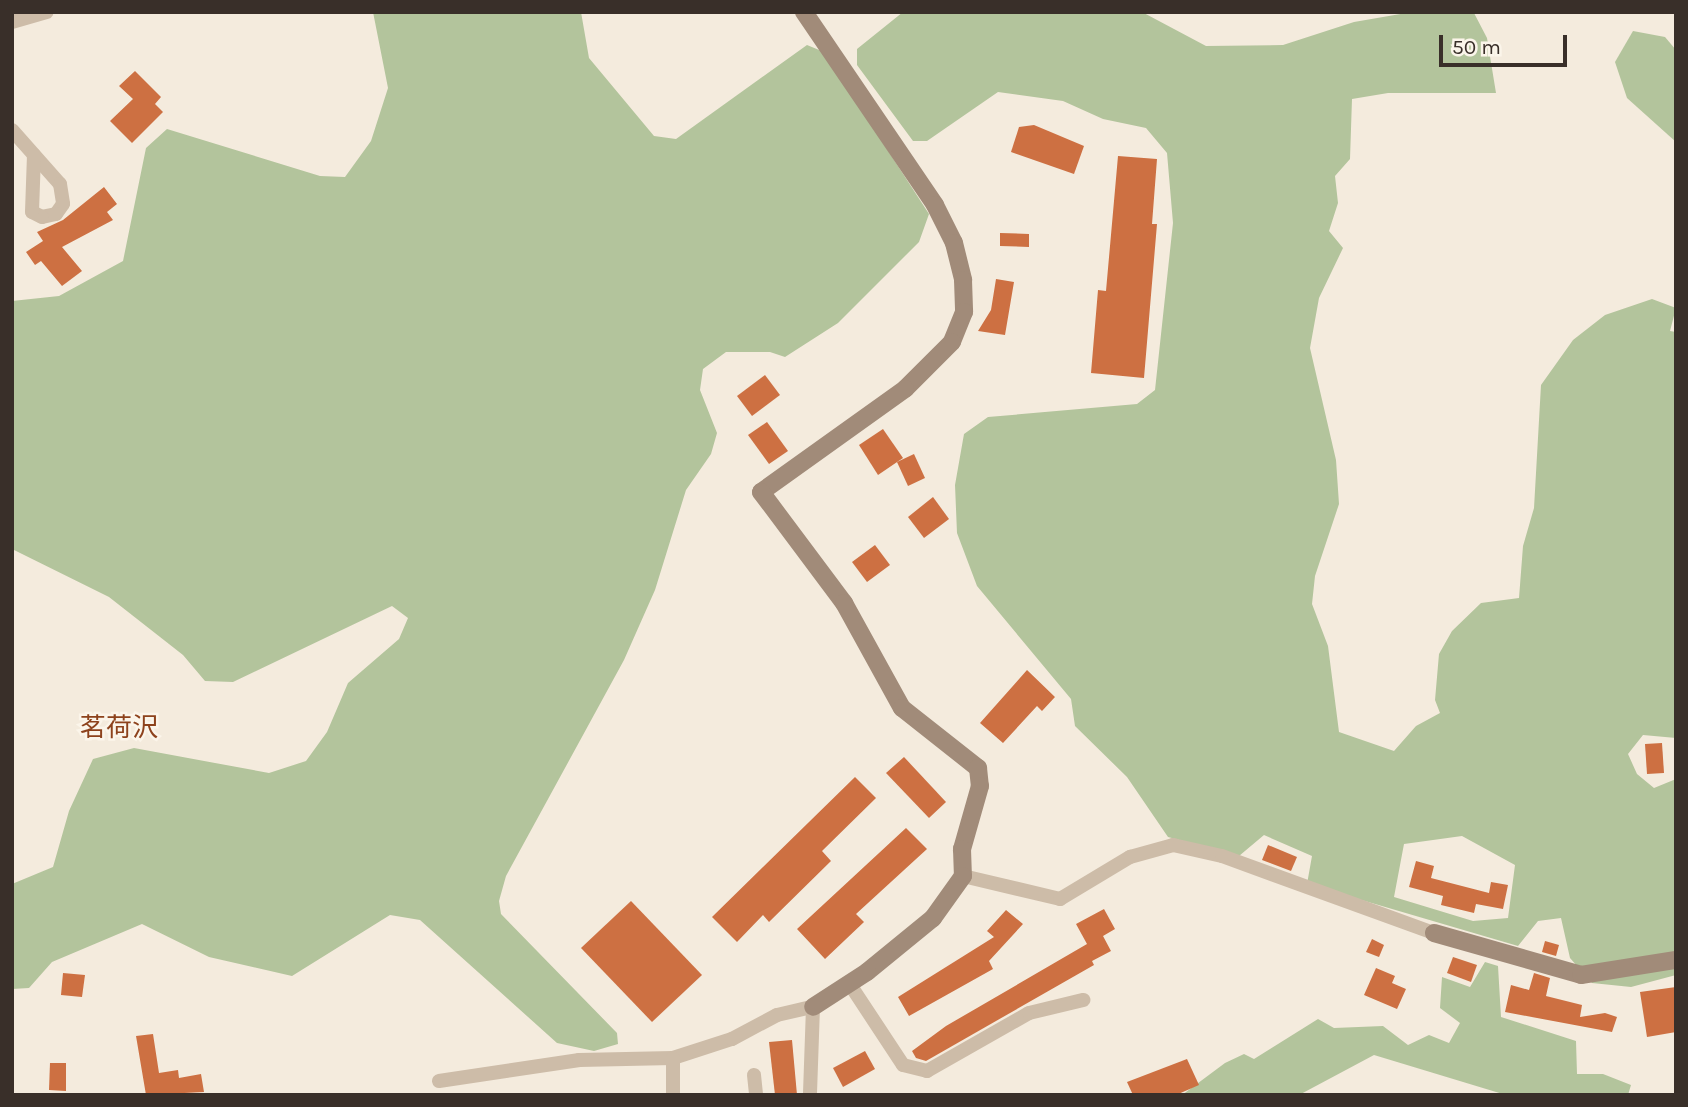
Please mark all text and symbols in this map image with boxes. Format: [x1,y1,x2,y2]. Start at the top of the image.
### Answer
scale bar [1443,21,1571,65]
text: 50 m [1452,35,1501,59]
district label: 茗荷沢 [80,712,158,744]

